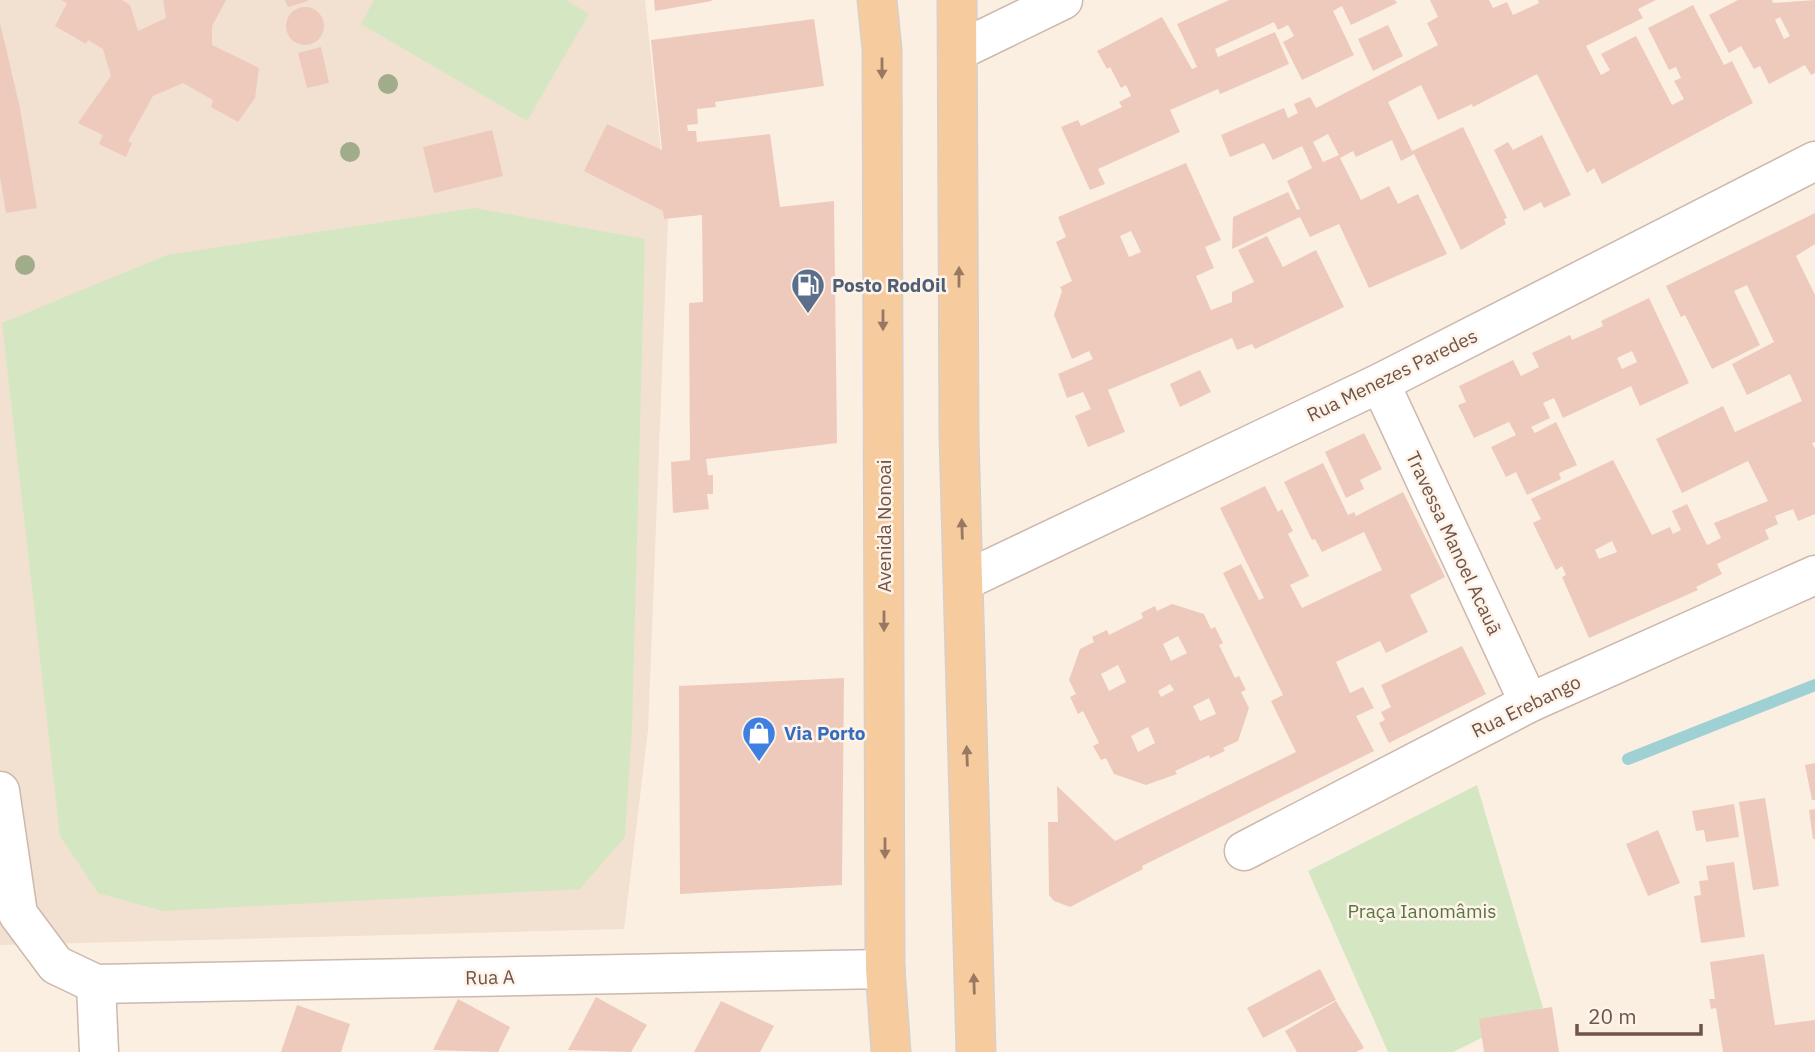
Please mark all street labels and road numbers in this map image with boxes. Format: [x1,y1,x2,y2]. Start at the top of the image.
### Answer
street label: Rua Menezes Paredes [1303,323,1481,427]
street label: Travessa Manoel Acauã [1401,448,1507,638]
street label: Avenida Nonoai [872,459,896,593]
street label: Rua Erebango [1467,669,1585,743]
street label: Rua A [465,965,515,989]

